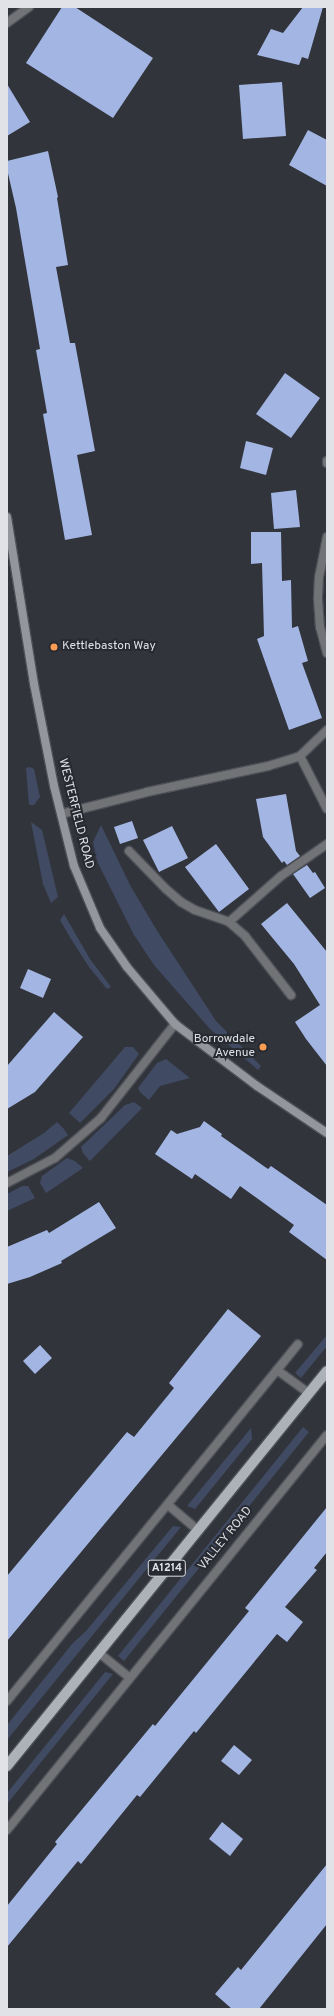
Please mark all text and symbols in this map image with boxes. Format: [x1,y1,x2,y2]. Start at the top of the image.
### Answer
place label: Kettlebaston Way [62,640,156,654]
marker: Kettlebaston Way [49,642,59,652]
street label: WESTERFIELD ROAD [54,757,96,871]
place label: Borrowdale Avenue [194,1033,255,1061]
marker: Borrowdale Avenue [258,1042,268,1052]
street label: VALLEY ROAD [196,1504,256,1574]
road number: A1214 [147,1559,187,1577]

